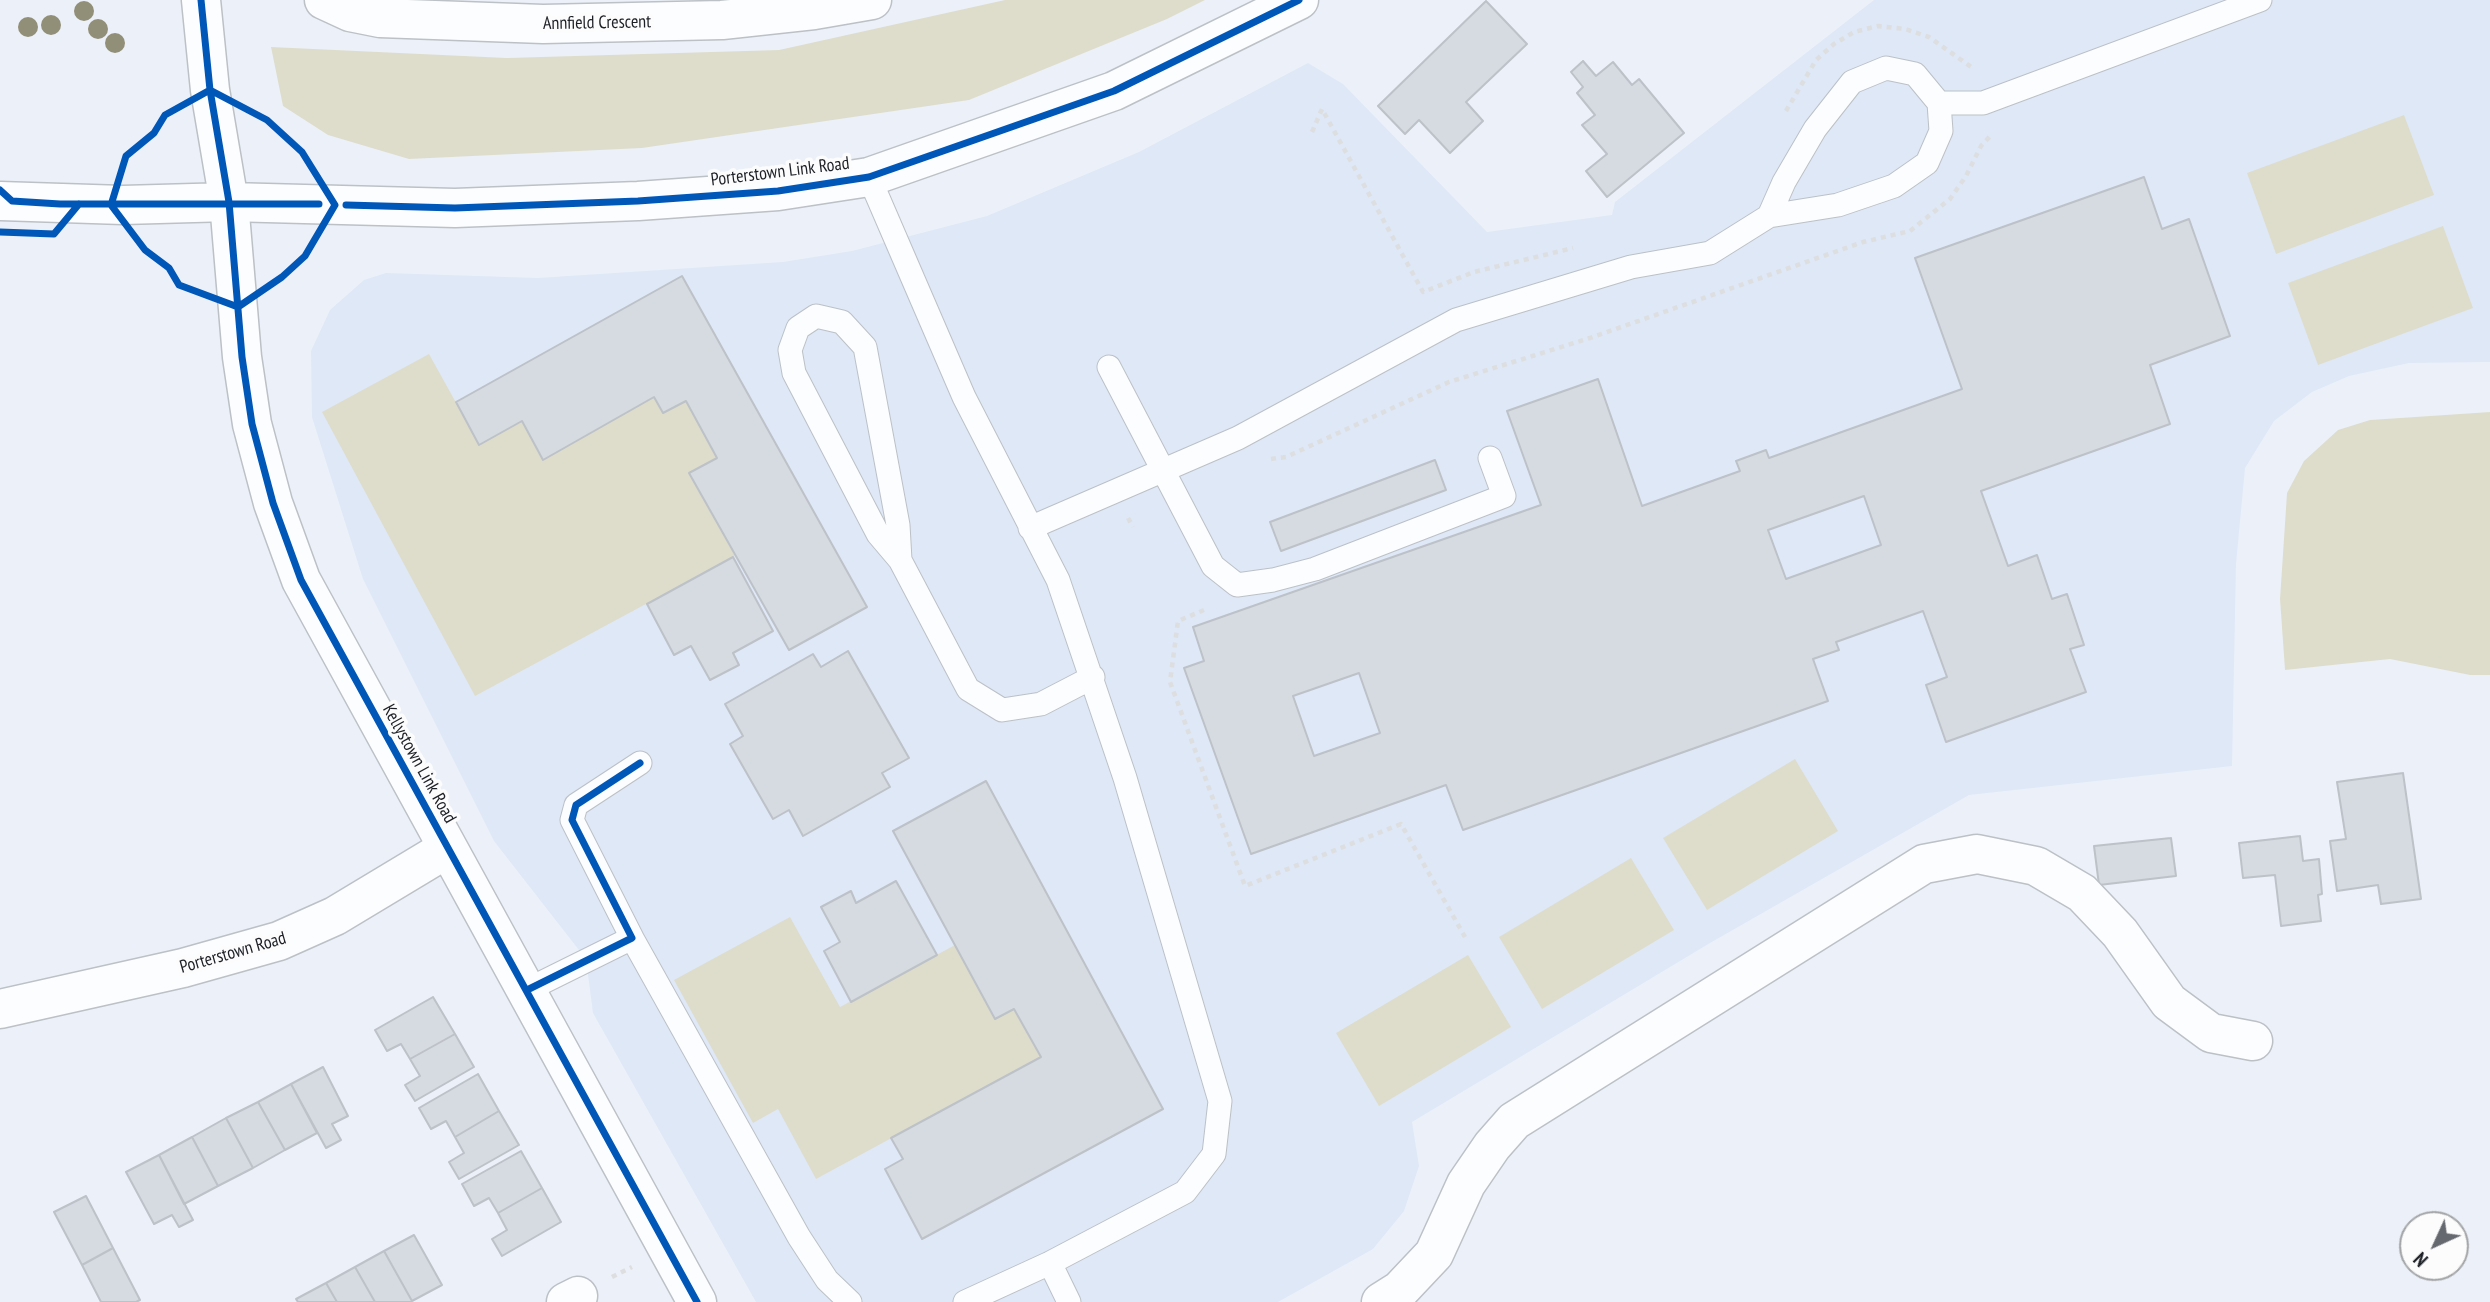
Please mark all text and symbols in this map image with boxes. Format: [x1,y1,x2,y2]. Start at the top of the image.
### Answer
street label: Annfield Crescent [543,11,651,35]
street label: Porterstown Link Road [709,153,851,191]
street label: Kellystown Link Road [377,701,461,827]
street label: Porterstown Road [177,928,289,978]
north arrow [2399,1211,2469,1281]
text: N [2408,1247,2433,1272]

